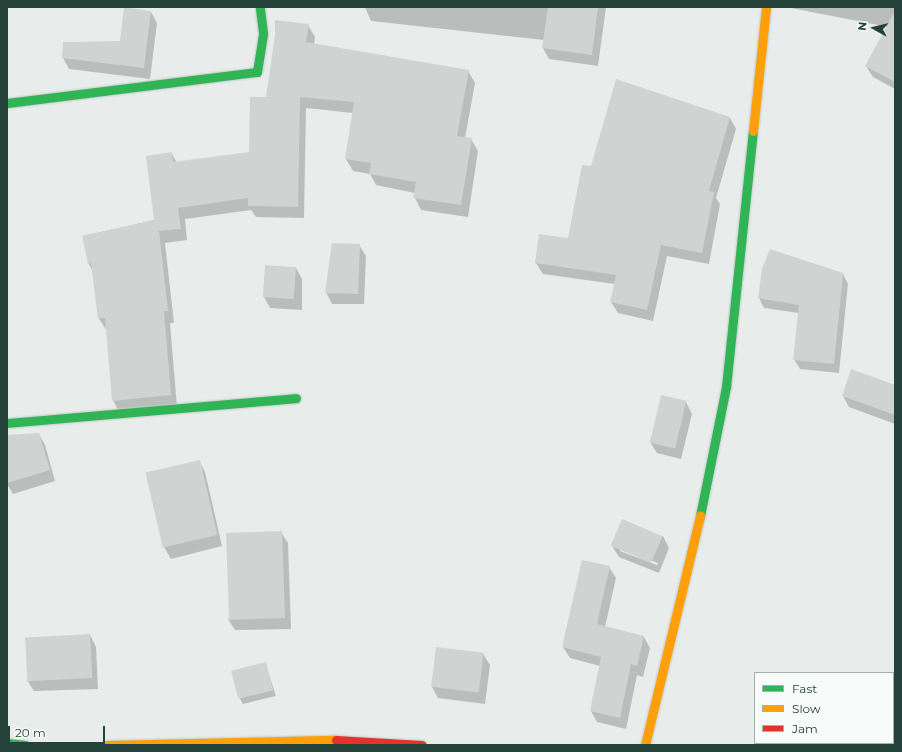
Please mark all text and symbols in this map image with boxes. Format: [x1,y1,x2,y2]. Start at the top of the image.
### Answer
north arrow [854,8,894,48]
text: N [855,21,870,32]
legend [754,672,894,744]
text: Fast [792,681,817,696]
text: Slow [792,701,821,716]
scale bar [10,718,107,744]
text: Jam [792,721,818,736]
text: 20 m [15,725,46,740]

